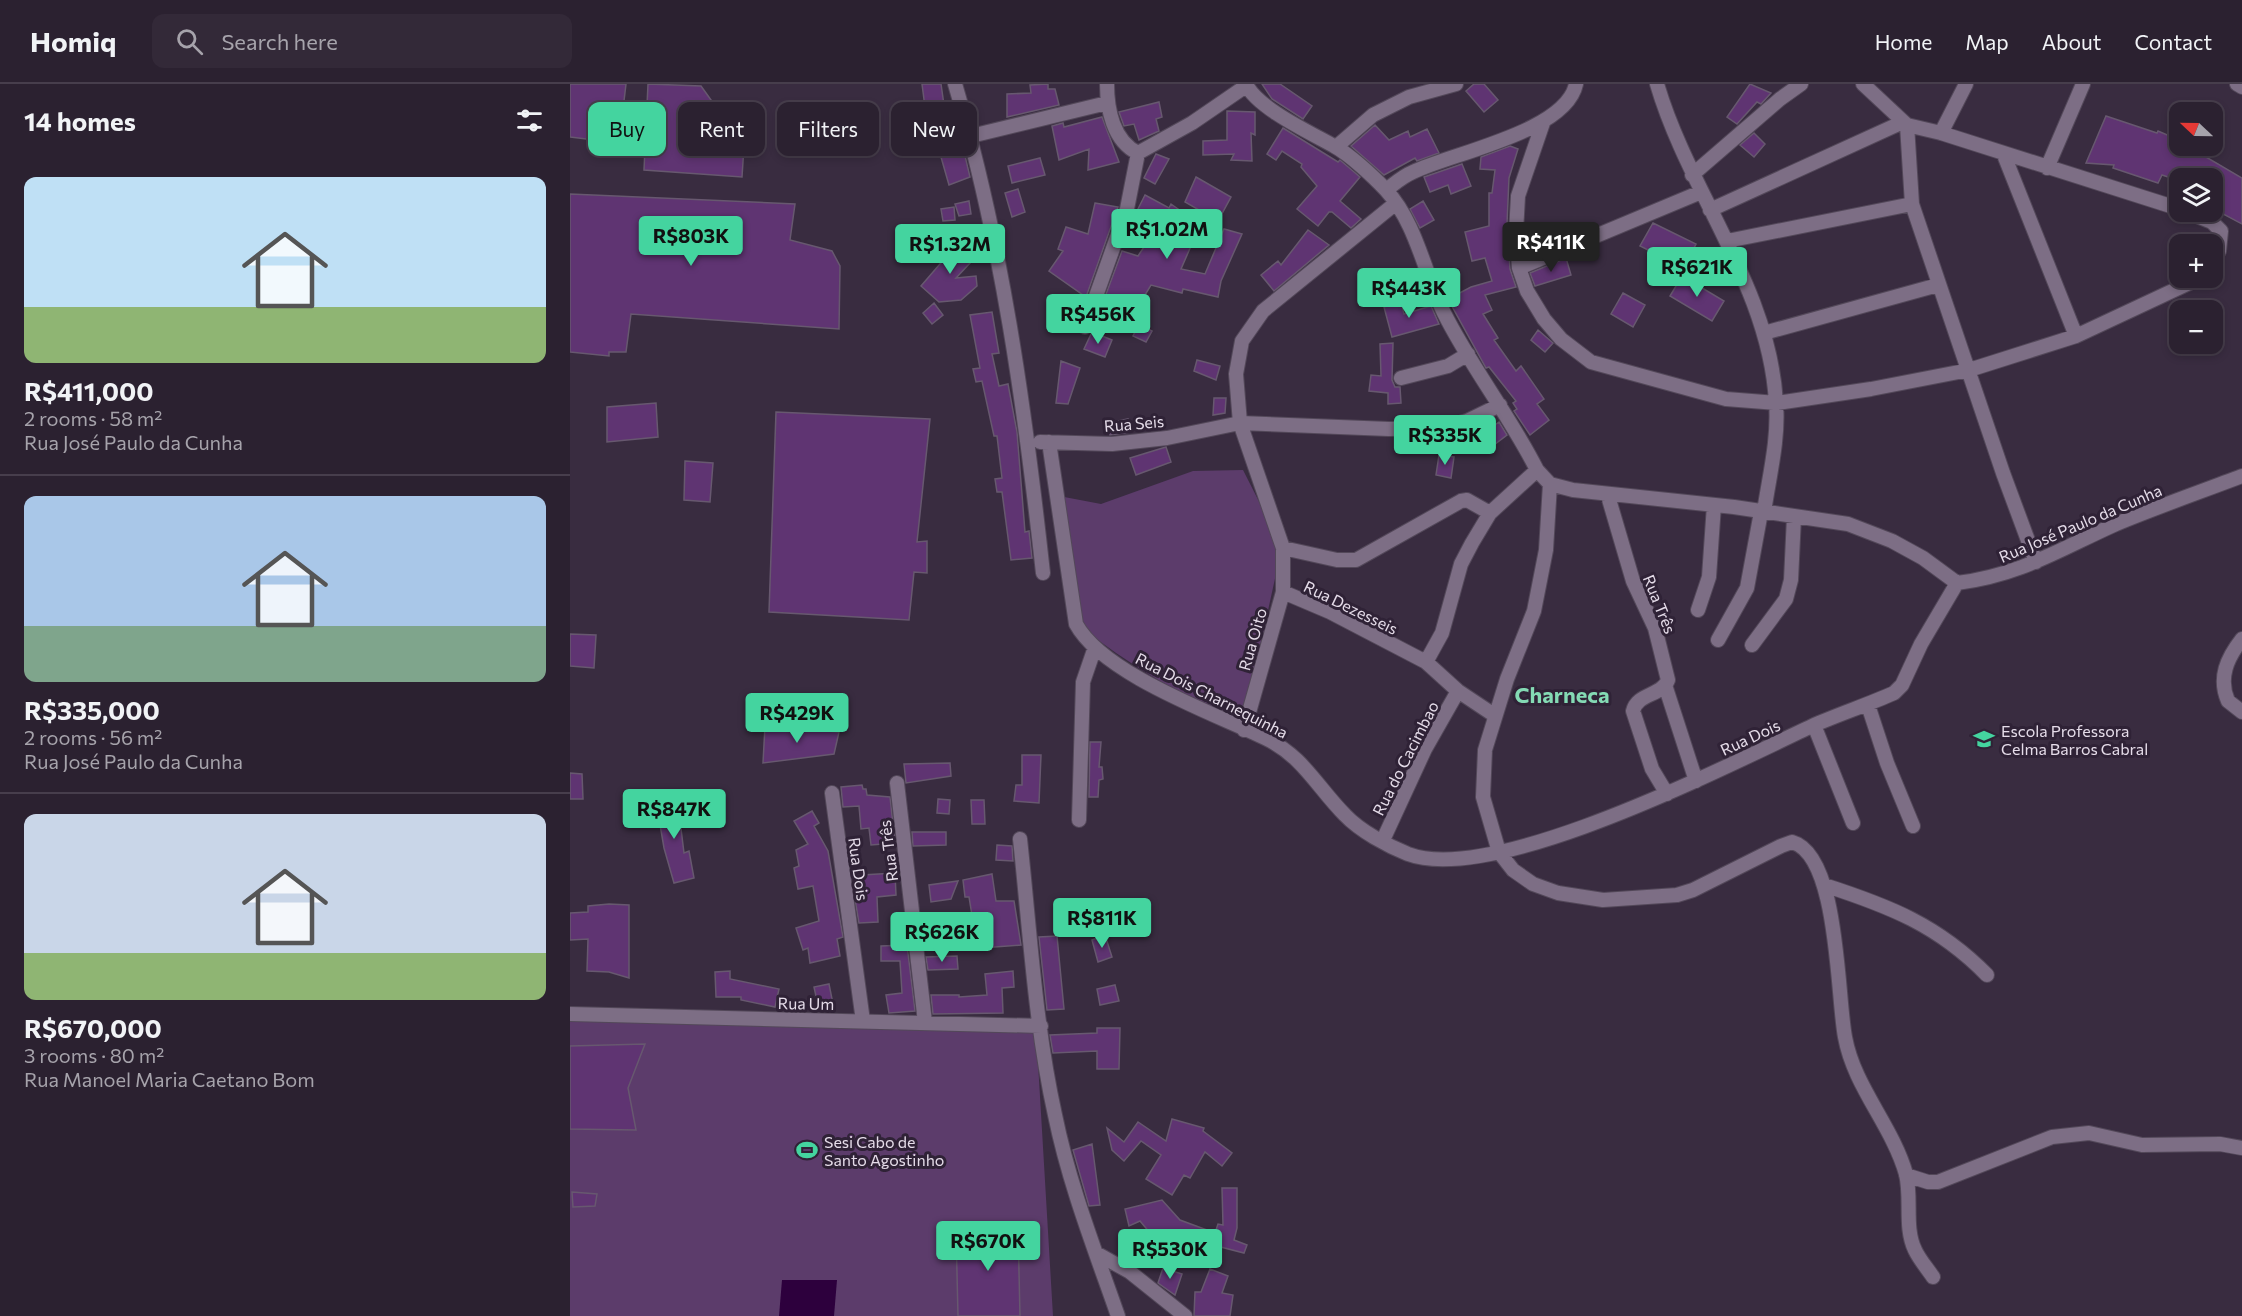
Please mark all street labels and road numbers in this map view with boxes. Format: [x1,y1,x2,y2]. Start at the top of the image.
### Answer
street label: Rua Seis [1103,411,1165,435]
street label: Rua José Paulo da Cunha [1996,480,2164,566]
street label: Rua Três [1640,572,1680,636]
street label: Rua Dezesseis [1301,576,1401,638]
street label: Rua Oito [1234,606,1270,672]
street label: Rua Dois Charnequinha [1133,648,1291,742]
street label: Rua do Cacimbao [1368,698,1442,818]
street label: Rua Dois [1717,715,1783,759]
street label: Rua Três [875,819,901,883]
street label: Rua Dois [845,836,873,902]
street label: Rua Um [778,993,834,1013]

